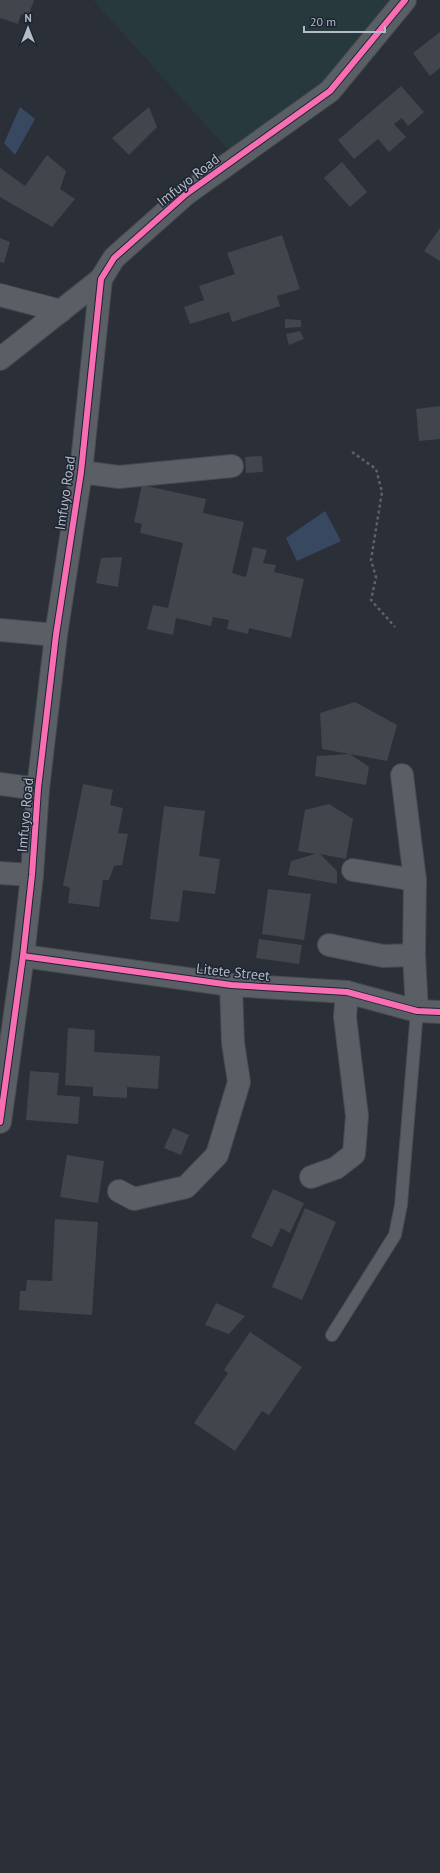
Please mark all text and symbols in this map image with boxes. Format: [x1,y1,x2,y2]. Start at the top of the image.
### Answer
north arrow [8,8,48,48]
scale bar [304,8,385,34]
text: N [24,11,32,25]
text: 20 m [310,14,336,29]
street label: Imfuyo Road [153,150,223,210]
street label: Imfuyo Road [51,455,79,531]
street label: Imfuyo Road [13,777,37,853]
street label: Litete Street [195,959,271,985]

